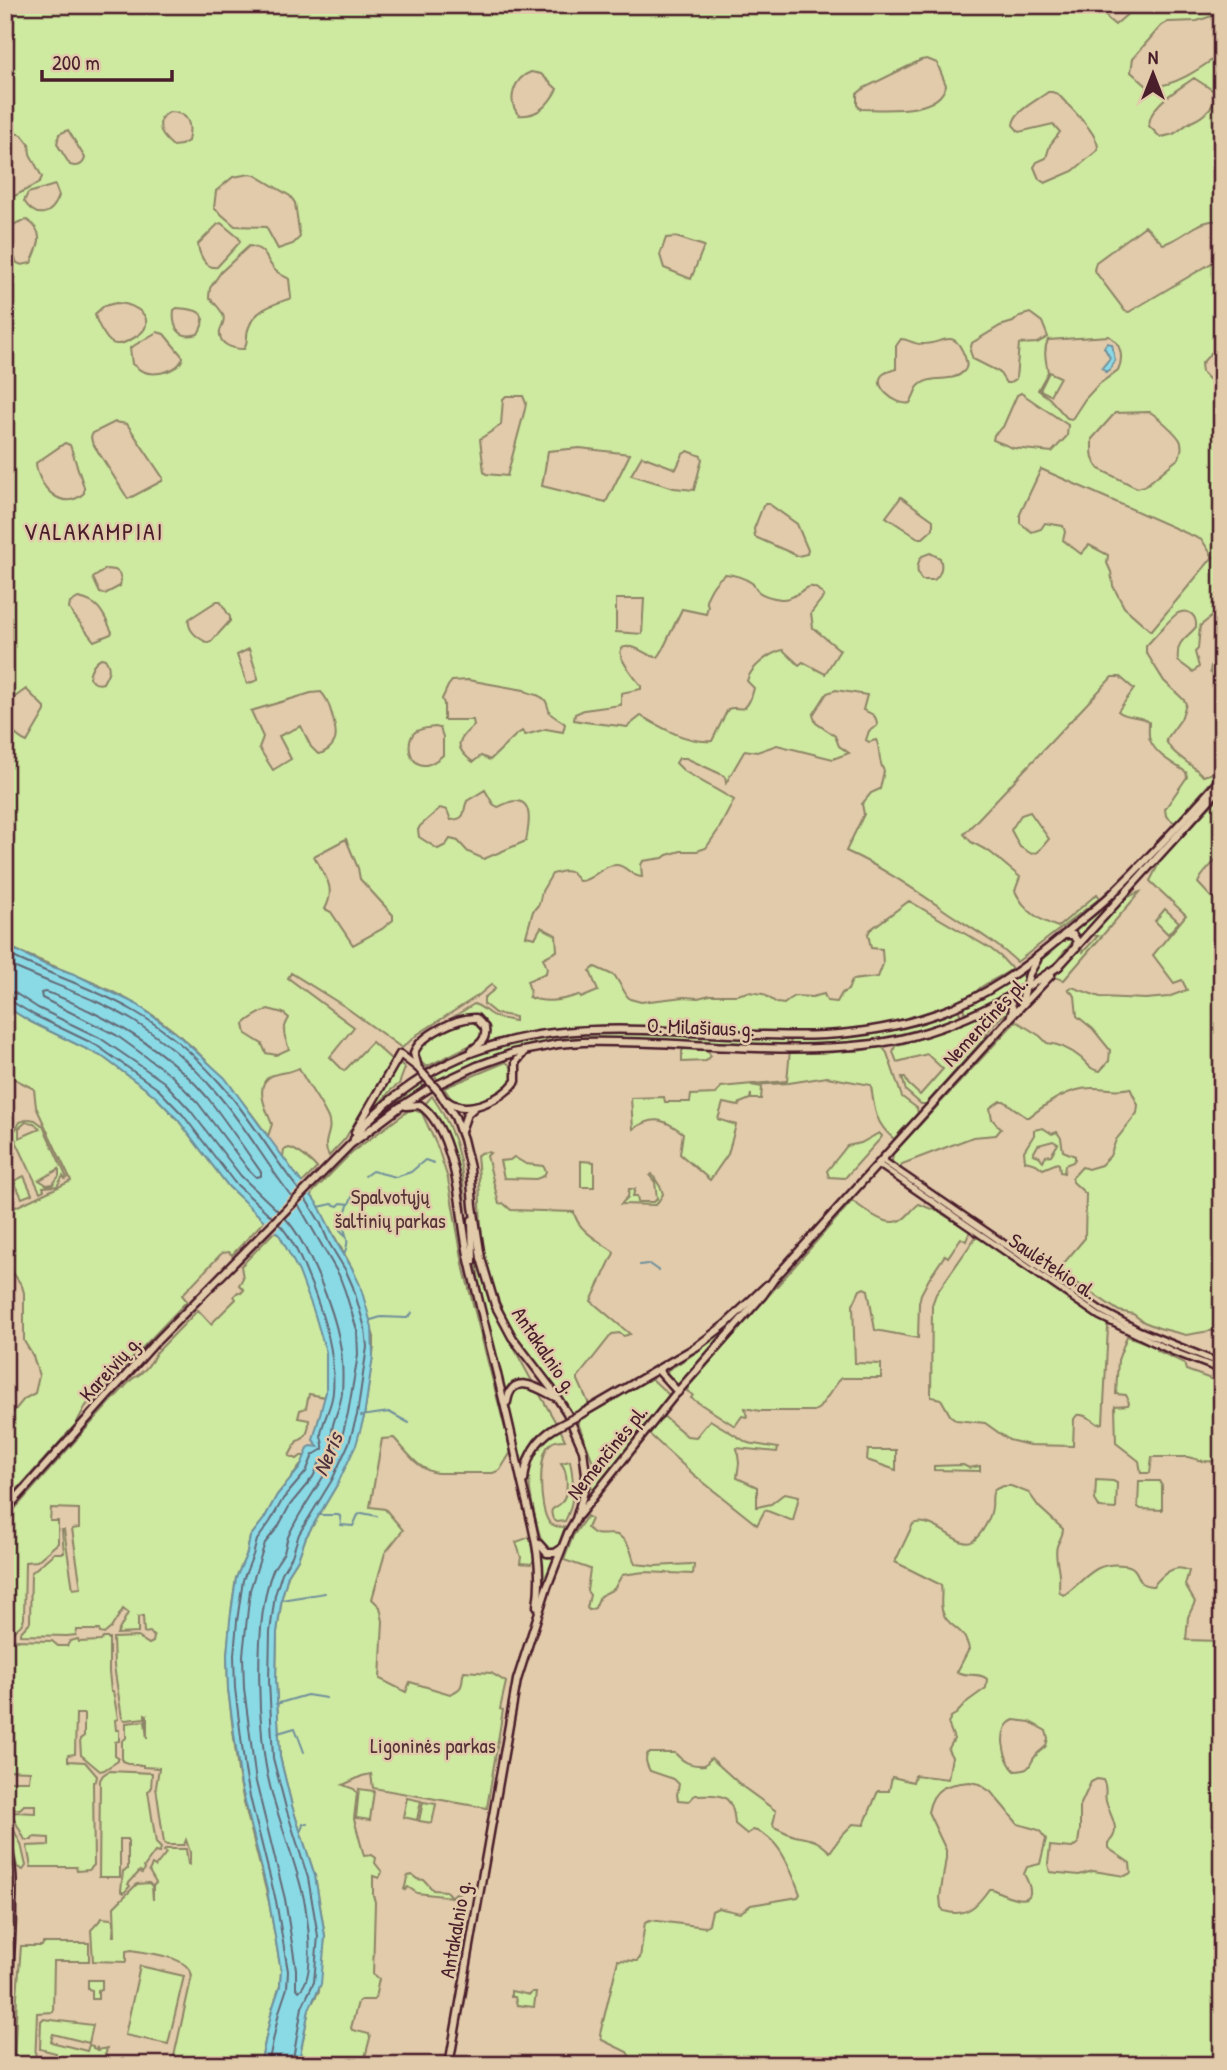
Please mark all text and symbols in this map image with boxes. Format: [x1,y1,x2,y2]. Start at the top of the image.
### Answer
scale bar [42,38,172,82]
north arrow [1118,38,1188,108]
text: N [1148,44,1158,70]
text: 200 m [52,48,100,77]
district label: VALAKAMPIAI [24,515,164,547]
street label: Nemenčinės pl. [935,969,1035,1073]
street label: O. Milašiaus g. [646,1011,756,1043]
park label: Spalvotųjų šaltinių parkas [334,1182,446,1235]
street label: Saulėtekio al. [1003,1226,1103,1306]
street label: Antakalnio g. [505,1301,585,1399]
street label: Kareivių g. [72,1328,148,1408]
street label: Nemenčinės pl. [560,1398,654,1506]
water label: Neris [304,1426,351,1480]
park label: Ligoninės parkas [370,1731,496,1760]
street label: Antakalnio g. [432,1878,478,1980]

